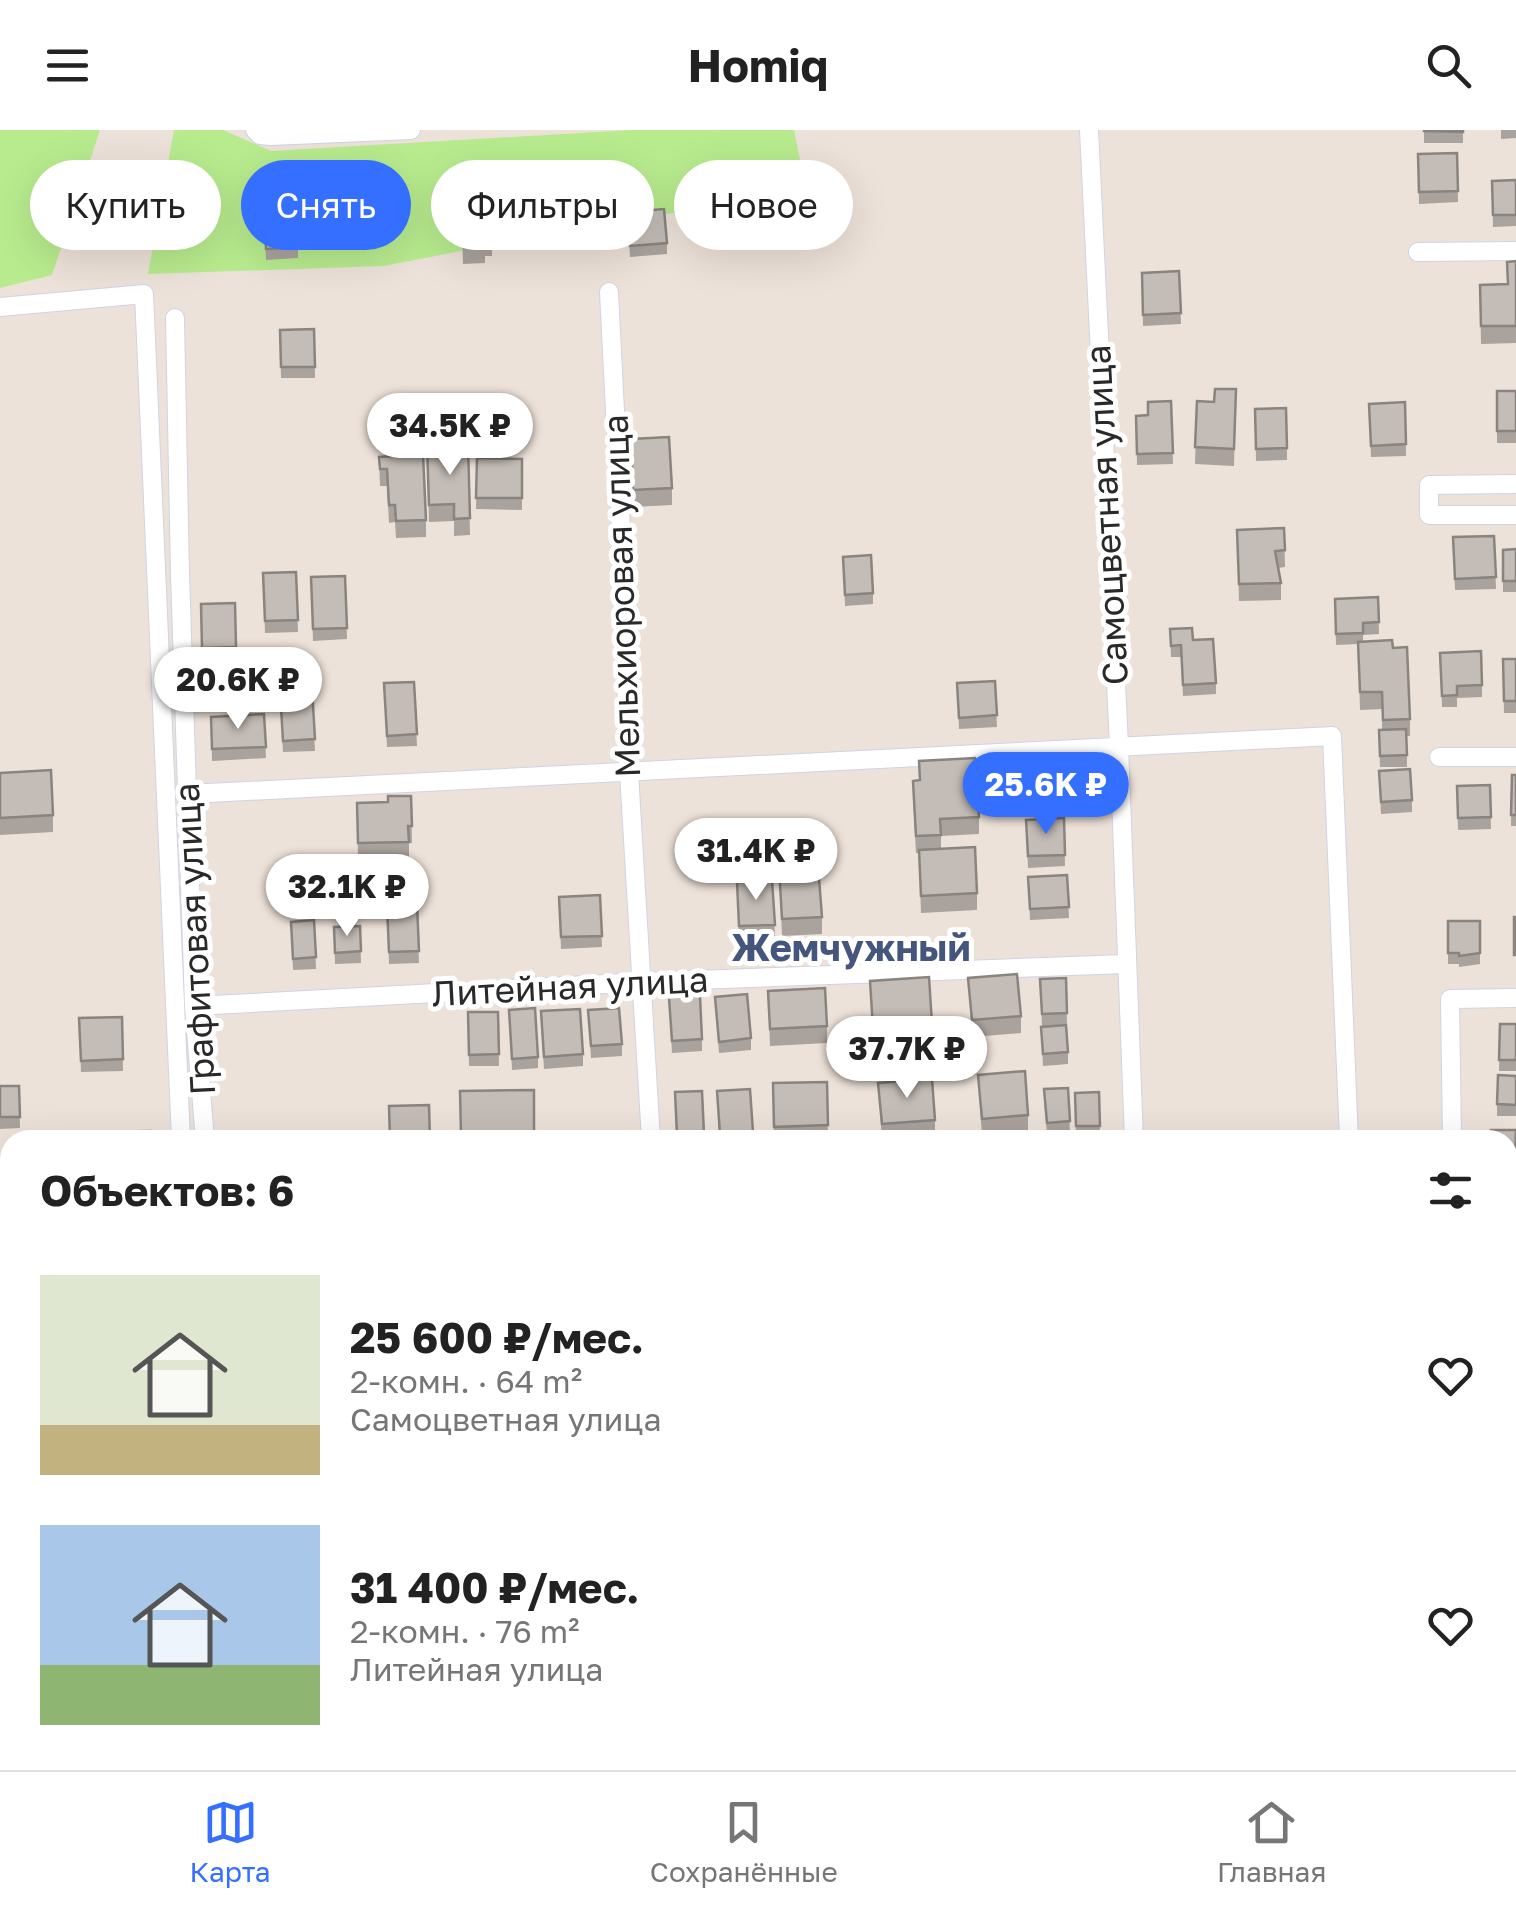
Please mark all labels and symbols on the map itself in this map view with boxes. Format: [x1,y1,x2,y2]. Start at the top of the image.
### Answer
street label: Самоцветная улица [1076,344,1136,686]
pin: 34.5K ₽ [358,393,542,478]
street label: Мельхиоровая улица [594,414,648,778]
pin: 20.6K ₽ [146,647,330,732]
pin: 25.6K ₽ [954,752,1138,837]
street label: Графитовая улица [165,782,223,1096]
pin: 31.4K ₽ [664,818,848,903]
pin: 32.1K ₽ [255,854,439,939]
district label: Жемчужный [731,924,971,970]
street label: Литейная улица [430,958,709,1014]
pin: 37.7K ₽ [815,1016,999,1101]

